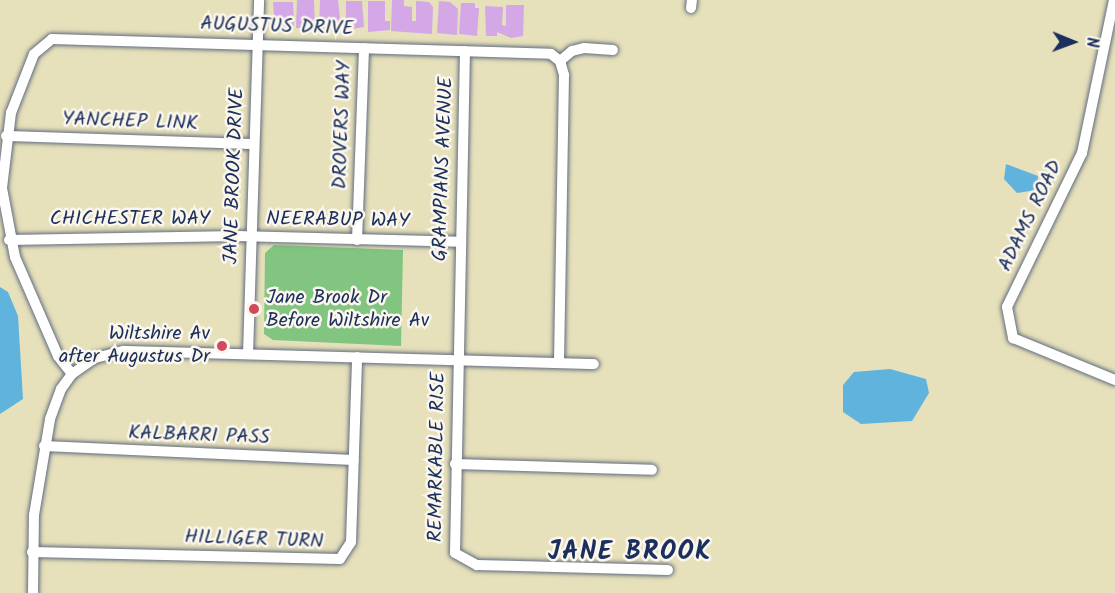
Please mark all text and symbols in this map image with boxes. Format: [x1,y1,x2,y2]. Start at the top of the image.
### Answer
street label: AUGUSTUS DRIVE [200,12,354,42]
north arrow [1043,12,1103,72]
text: N [1079,37,1104,48]
street label: DROVERS WAY [329,60,357,190]
street label: GRAMPIANS AVENUE [429,76,459,262]
street label: JANE BROOK DRIVE [220,87,250,265]
street label: YANCHEP LINK [62,108,198,136]
street label: ADAMS ROAD [994,157,1068,275]
street label: CHICHESTER WAY [50,207,210,231]
street label: NEERABUP WAY [266,208,410,234]
place label: Jane Brook Dr Before Wiltshire Av [266,286,429,333]
marker: Jane Brook Dr Before Wiltshire Av [247,302,261,316]
place label: Wiltshire Av after Augustus Dr [59,322,210,369]
marker: Wiltshire Av after Augustus Dr [215,339,229,353]
street label: REMARKABLE RISE [425,372,451,542]
street label: KALBARRI PASS [128,422,270,450]
street label: HILLIGER TURN [184,526,324,554]
district label: JANE BROOK [548,537,712,569]

